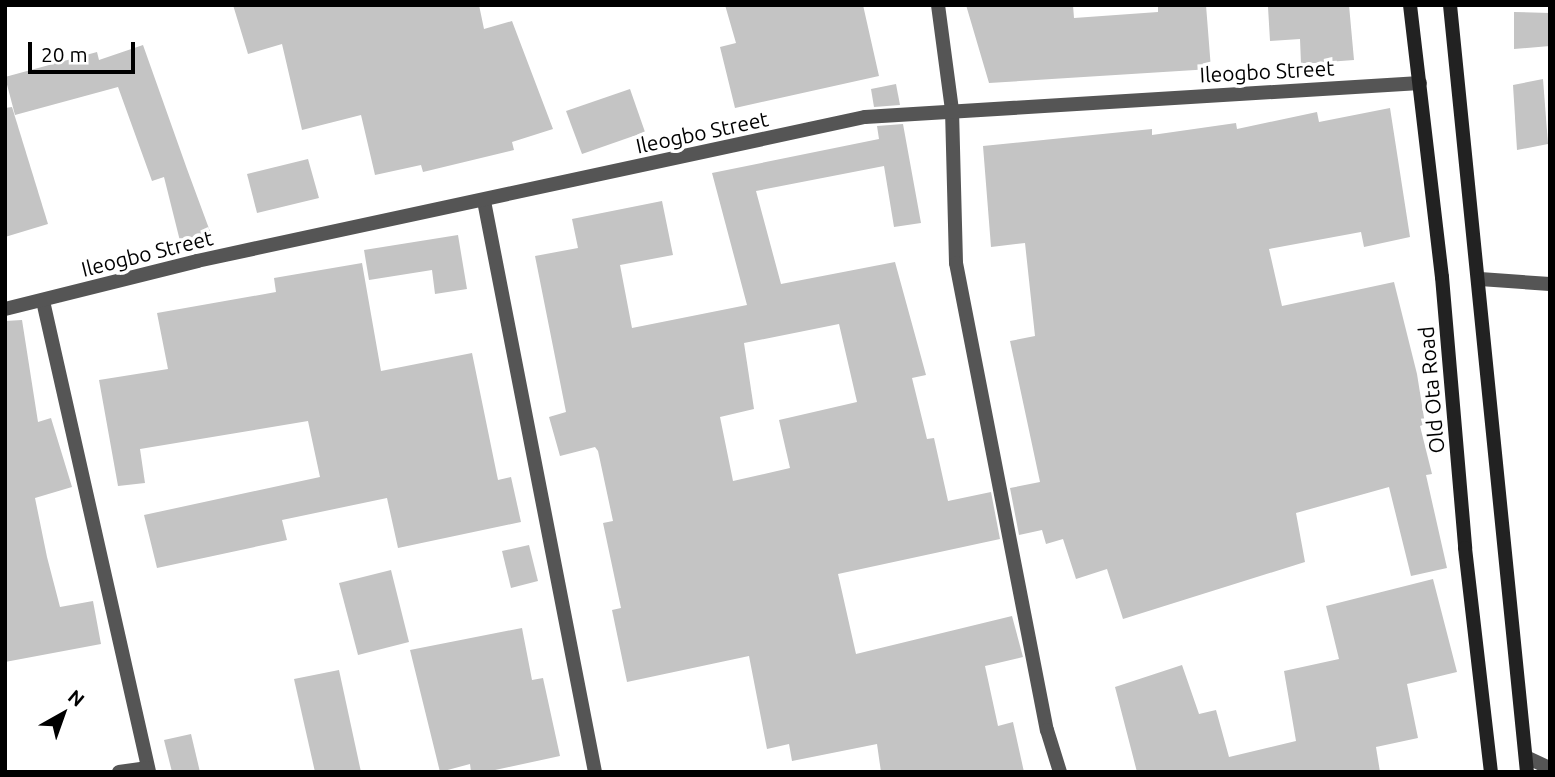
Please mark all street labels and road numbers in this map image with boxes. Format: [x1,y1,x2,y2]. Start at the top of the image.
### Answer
street label: Ileogbo Street [1199,55,1335,87]
street label: Ileogbo Street [633,106,771,158]
street label: Ileogbo Street [79,224,215,282]
street label: Old Ota Road [1413,325,1449,455]

